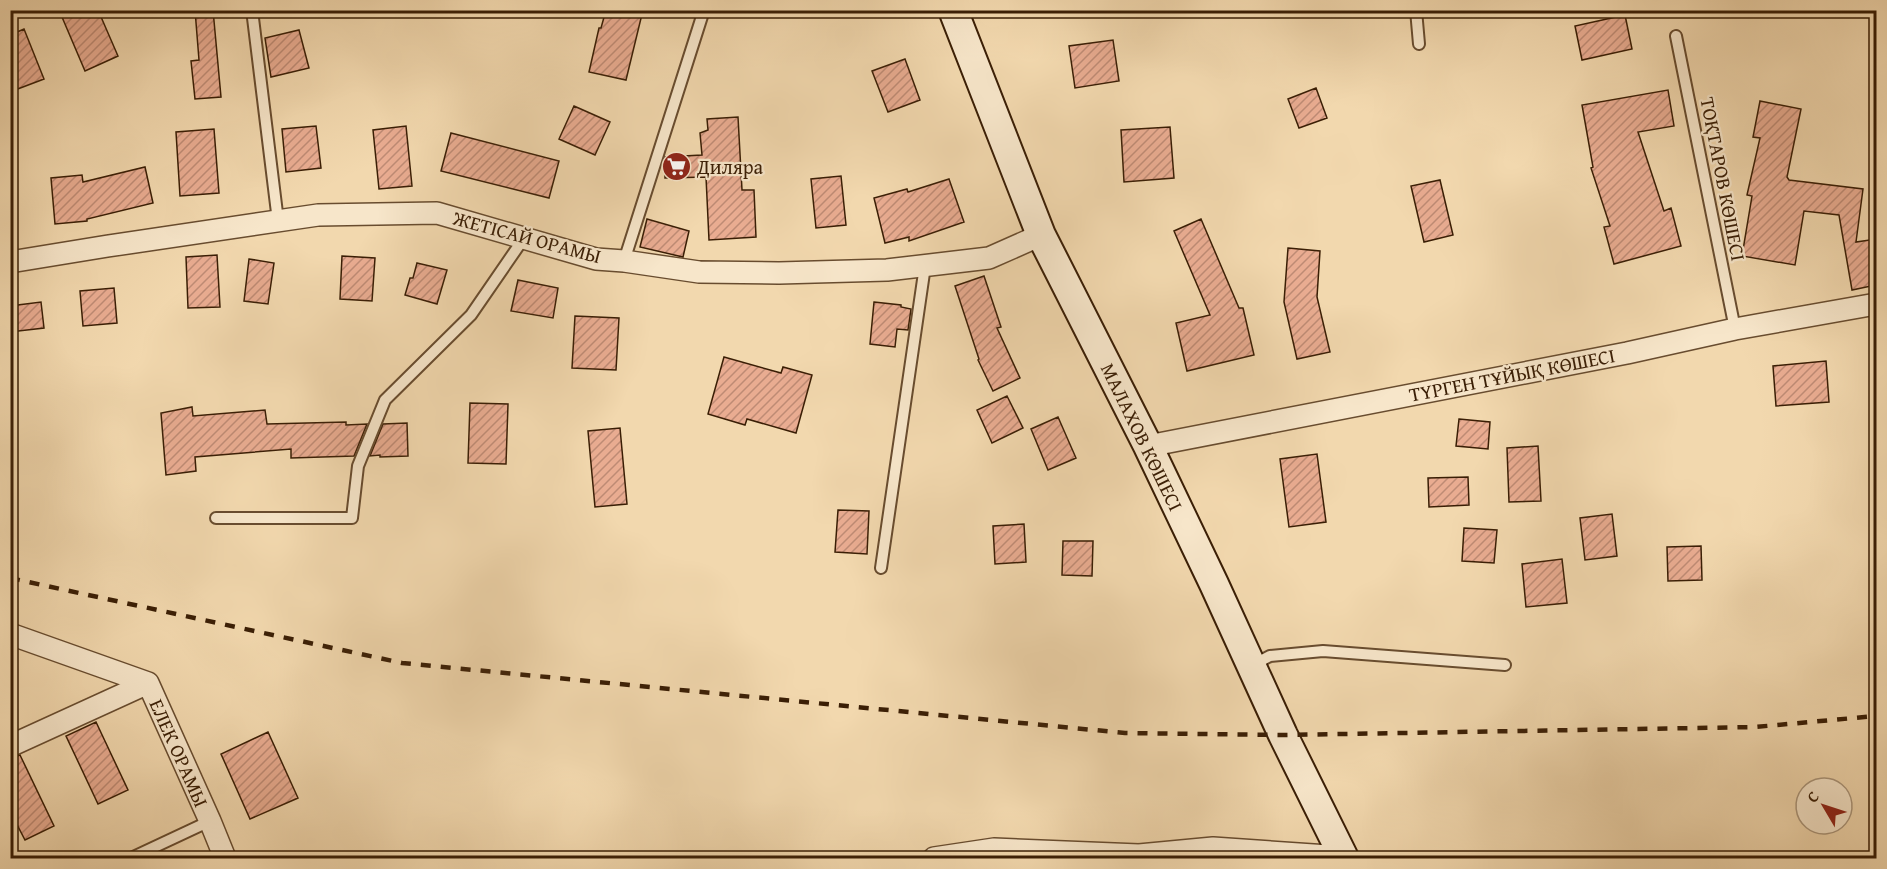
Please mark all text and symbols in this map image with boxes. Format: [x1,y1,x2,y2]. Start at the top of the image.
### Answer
street label: ТОҚТАРОВ КӨШЕСІ [1693,95,1754,263]
supermarket icon: Диляра [660,151,692,183]
place label: Диляра [696,152,764,181]
street label: ЖЕТІСАЙ ОРАМЫ [449,203,604,270]
street label: ТҮРГЕН ТҰЙЫҚ КӨШЕСІ [1407,340,1617,409]
street label: МАЛАХОВ КӨШЕСІ [1094,358,1191,516]
street label: ЕЛЕК ОРАМЫ [143,694,216,812]
north arrow [1794,776,1854,836]
text: С [1800,785,1825,808]

